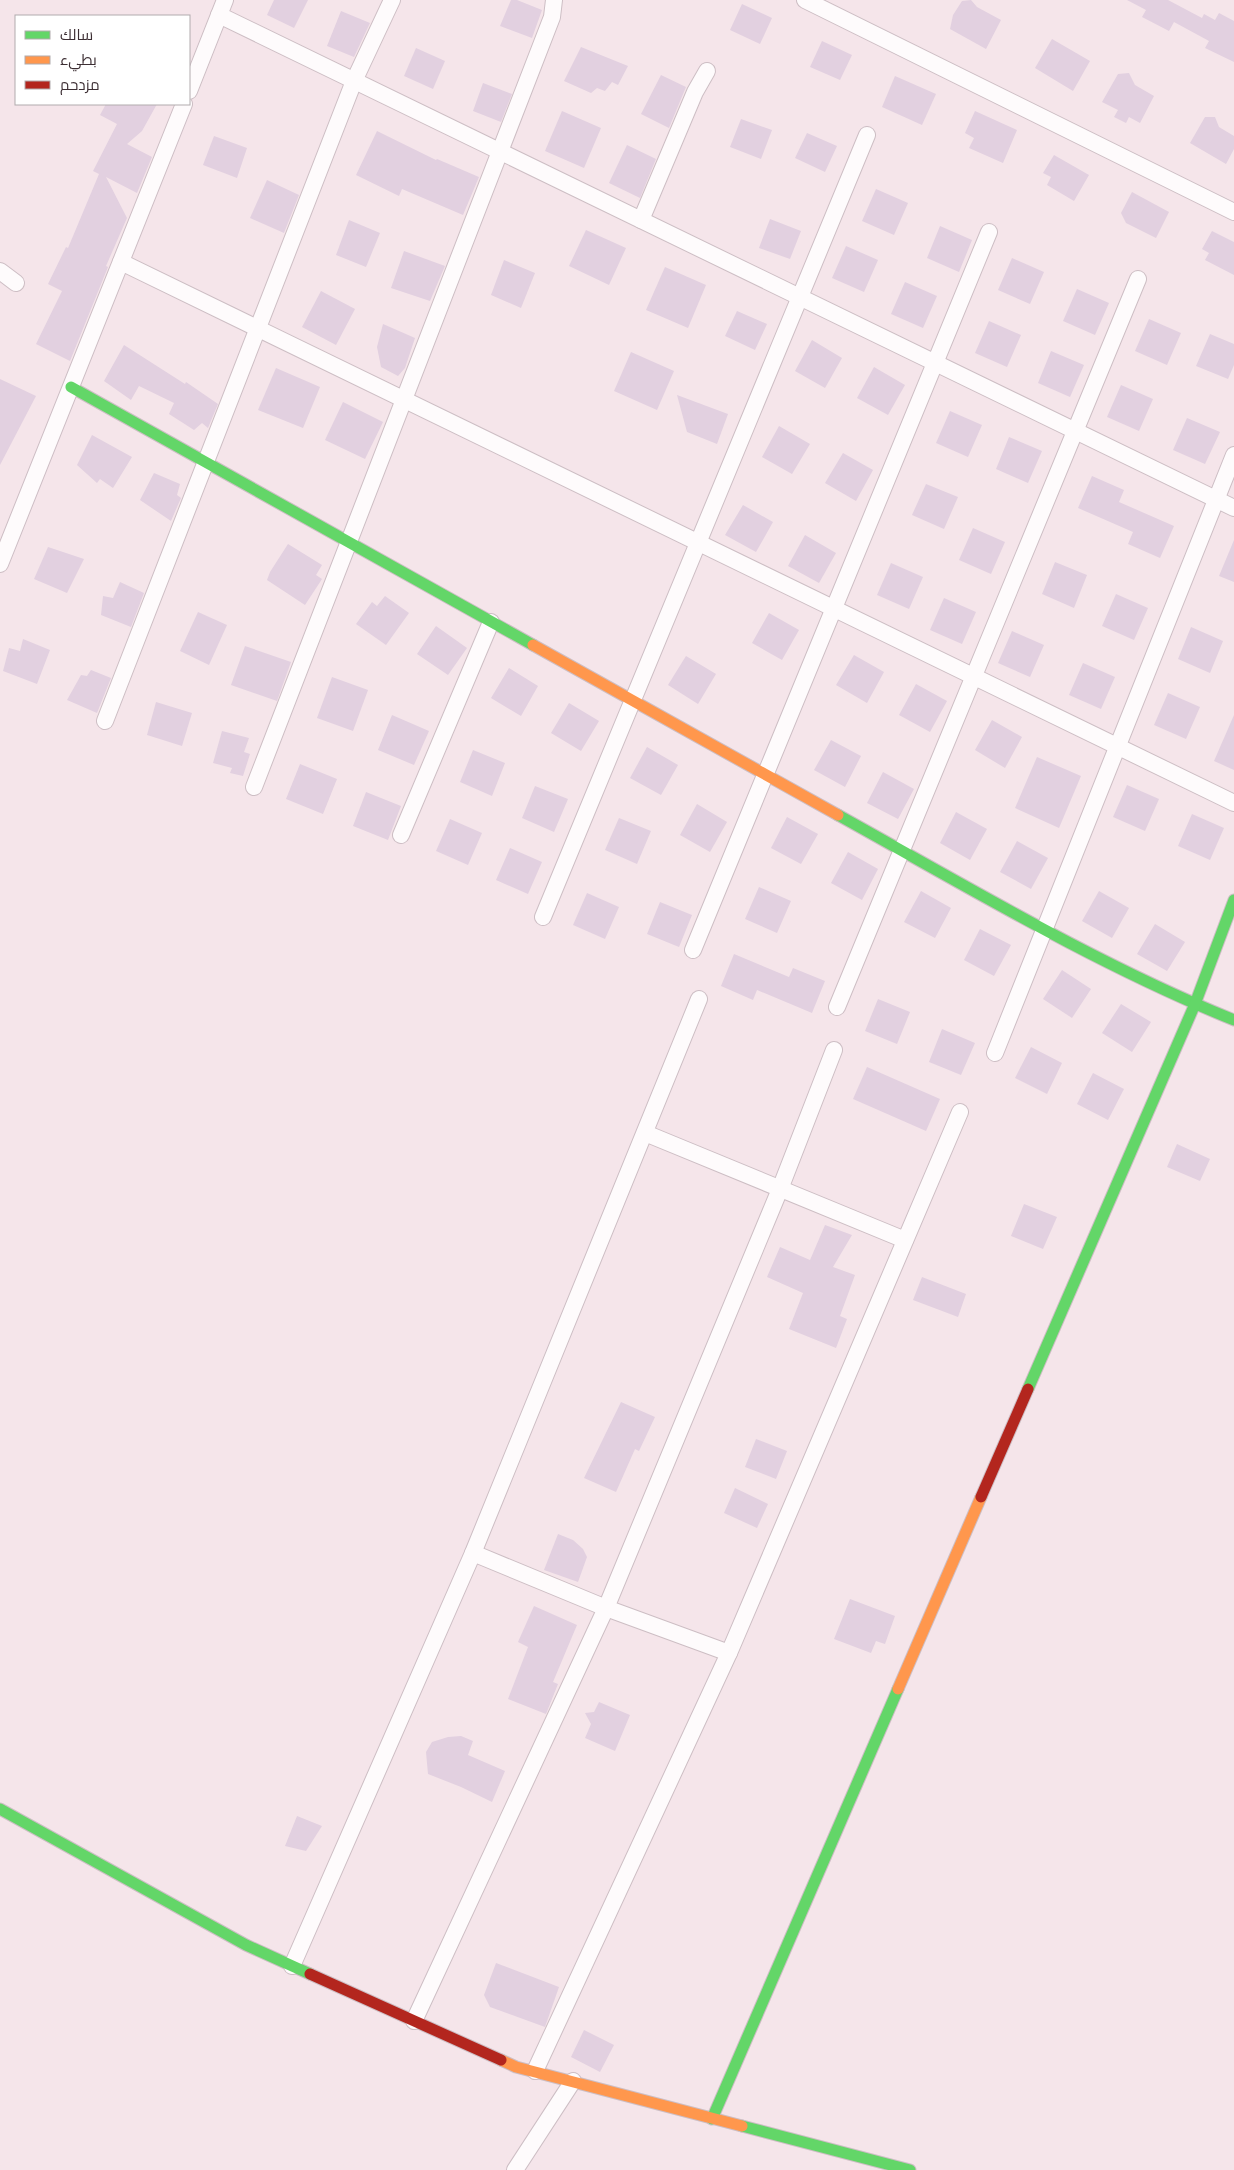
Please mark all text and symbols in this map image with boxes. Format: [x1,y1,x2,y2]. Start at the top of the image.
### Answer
legend [15,15,190,105]
text: سالك [60,25,93,44]
text: بطيء [60,50,97,72]
text: مزدحم [60,75,100,95]

